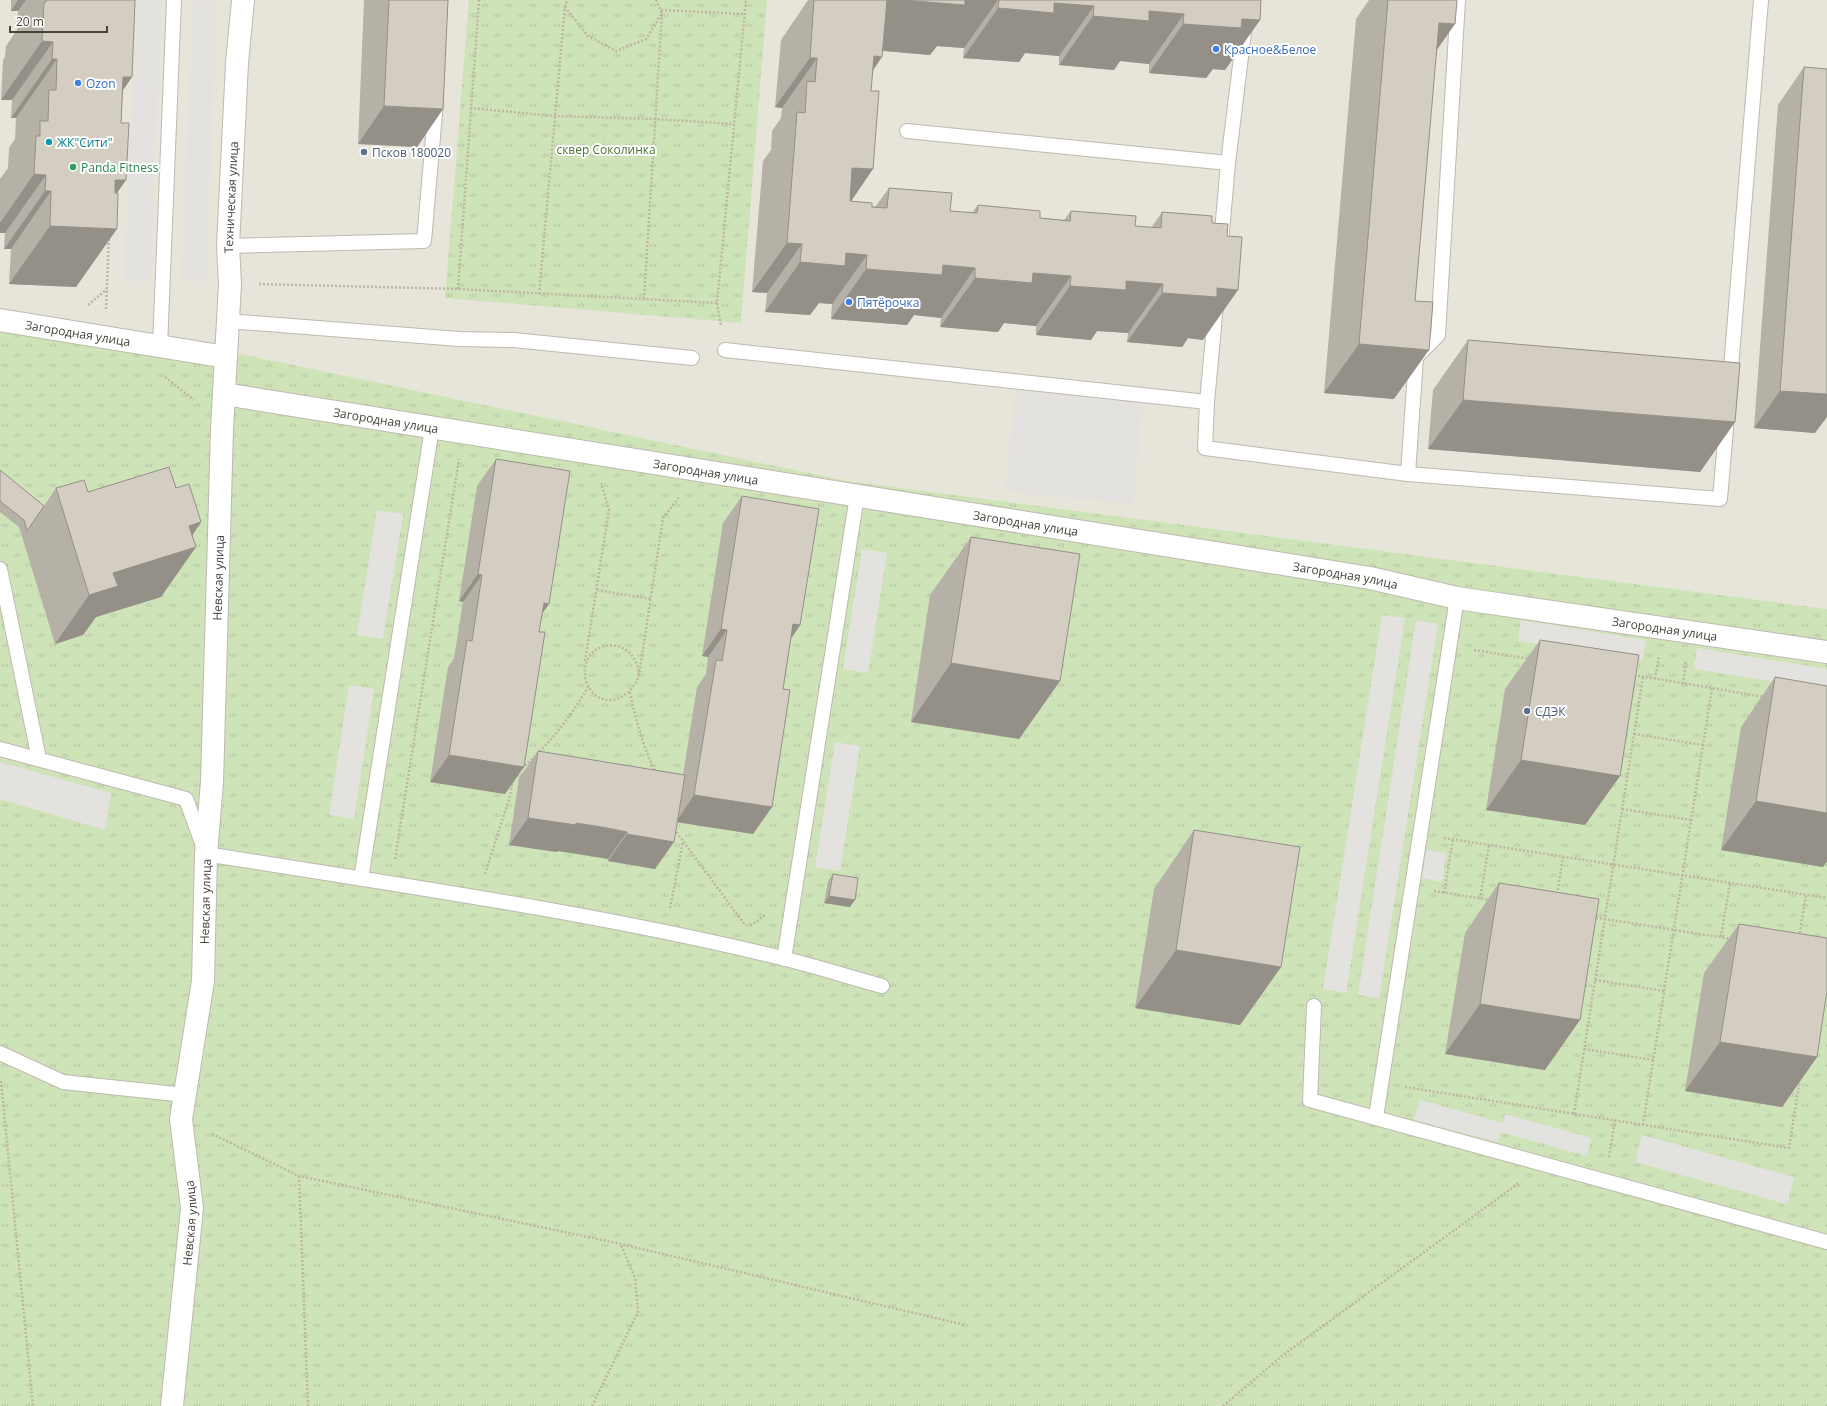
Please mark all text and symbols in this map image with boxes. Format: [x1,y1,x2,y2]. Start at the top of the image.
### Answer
scale bar [10,8,107,34]
text: 20 m [16,13,44,30]
place label: Красное&Белое [1224,41,1317,58]
marker: Красное&Белое [1211,44,1221,54]
place label: Ozon [86,75,116,92]
marker: Ozon [73,78,83,88]
place label: ЖК"Сити" [57,134,112,151]
marker: ЖК"Сити" [44,137,54,147]
street label: Техническая улица [219,141,242,254]
park label: сквер Соколинка [556,141,656,158]
place label: Псков 180020 [372,144,451,161]
marker: Псков 180020 [359,147,369,157]
place label: Panda Fitness [81,159,159,176]
marker: Panda Fitness [68,162,78,172]
place label: Пятёрочка [857,294,919,311]
marker: Пятёрочка [844,297,854,307]
street label: Загородная улица [24,316,132,350]
street label: Загородная улица [332,403,440,437]
street label: Загородная улица [652,455,760,488]
street label: Загородная улица [972,506,1080,540]
street label: Невская улица [208,535,227,621]
street label: Загородная улица [1292,557,1400,593]
street label: Загородная улица [1611,612,1719,644]
place label: СДЭК [1535,703,1566,720]
marker: СДЭК [1522,706,1532,716]
street label: Невская улица [195,858,214,944]
street label: Невская улица [178,1179,201,1266]

